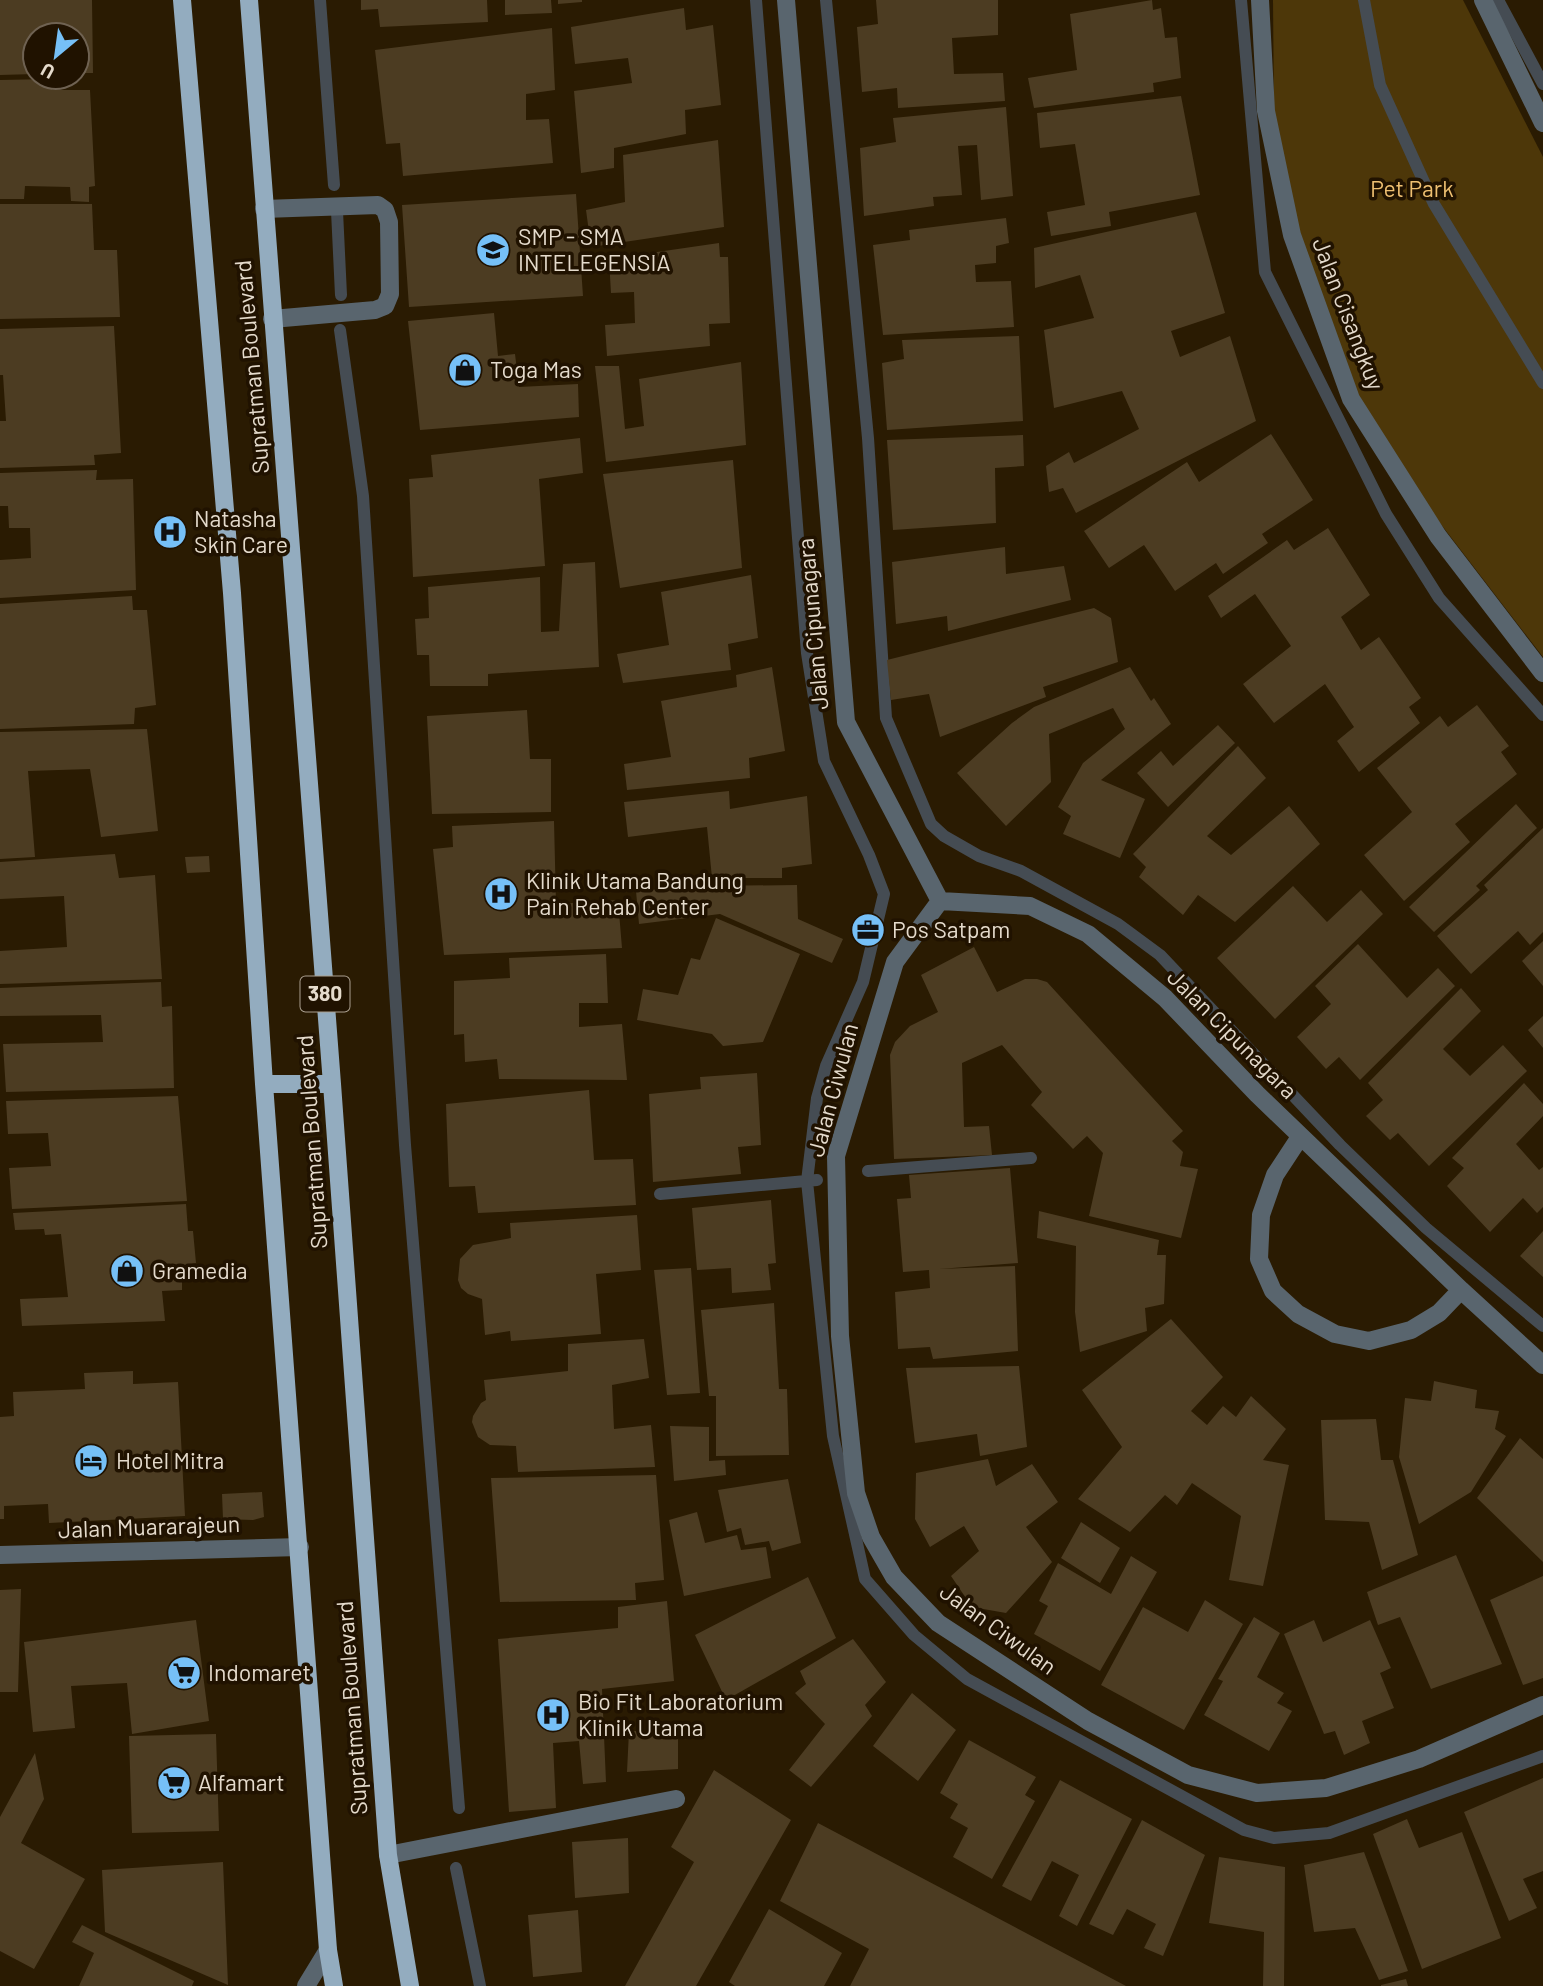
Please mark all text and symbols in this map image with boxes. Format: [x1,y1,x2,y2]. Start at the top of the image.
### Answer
north arrow [21,21,91,91]
text: U [37,58,58,84]
park label: Pet Park [1370,174,1454,202]
place label: SMP - SMA INTELEGENSIA [518,222,670,276]
school or university icon: SMP - SMA INTELEGENSIA [474,231,512,269]
street label: Jalan Cisangkuy [1307,234,1391,394]
street label: Supratman Boulevard [228,259,274,475]
shop icon: Toga Mas [446,351,484,389]
place label: Toga Mas [490,355,582,383]
place label: Natasha Skin Care [194,504,288,558]
hospital icon: Natasha Skin Care [151,513,189,551]
street label: Jalan Cipunagara [791,537,833,711]
place label: Klinik Utama Bandung Pain Rehab Center [526,866,744,920]
hospital icon: Klinik Utama Bandung Pain Rehab Center [482,875,520,913]
office icon: Pos Satpam [849,911,887,949]
place label: Pos Satpam [892,915,1010,943]
street label: Jalan Cipunagara [1162,963,1303,1104]
road number: 380 [300,976,350,1012]
street label: Jalan Ciwulan [801,1020,863,1160]
street label: Supratman Boulevard [290,1034,332,1250]
shop icon: Gramedia [108,1252,146,1290]
place label: Gramedia [152,1256,247,1284]
hotel icon: Hotel Mitra [72,1442,110,1480]
place label: Hotel Mitra [116,1446,224,1474]
street label: Jalan Muararajeun [57,1509,241,1543]
street label: Jalan Ciwulan [935,1577,1062,1680]
street label: Supratman Boulevard [330,1600,372,1816]
supermarket icon: Indomaret [165,1654,203,1692]
place label: Indomaret [208,1658,311,1686]
place label: Bio Fit Laboratorium Klinik Utama [578,1687,783,1741]
hospital icon: Bio Fit Laboratorium Klinik Utama [534,1696,572,1734]
supermarket icon: Alfamart [155,1764,193,1802]
place label: Alfamart [198,1768,285,1796]

